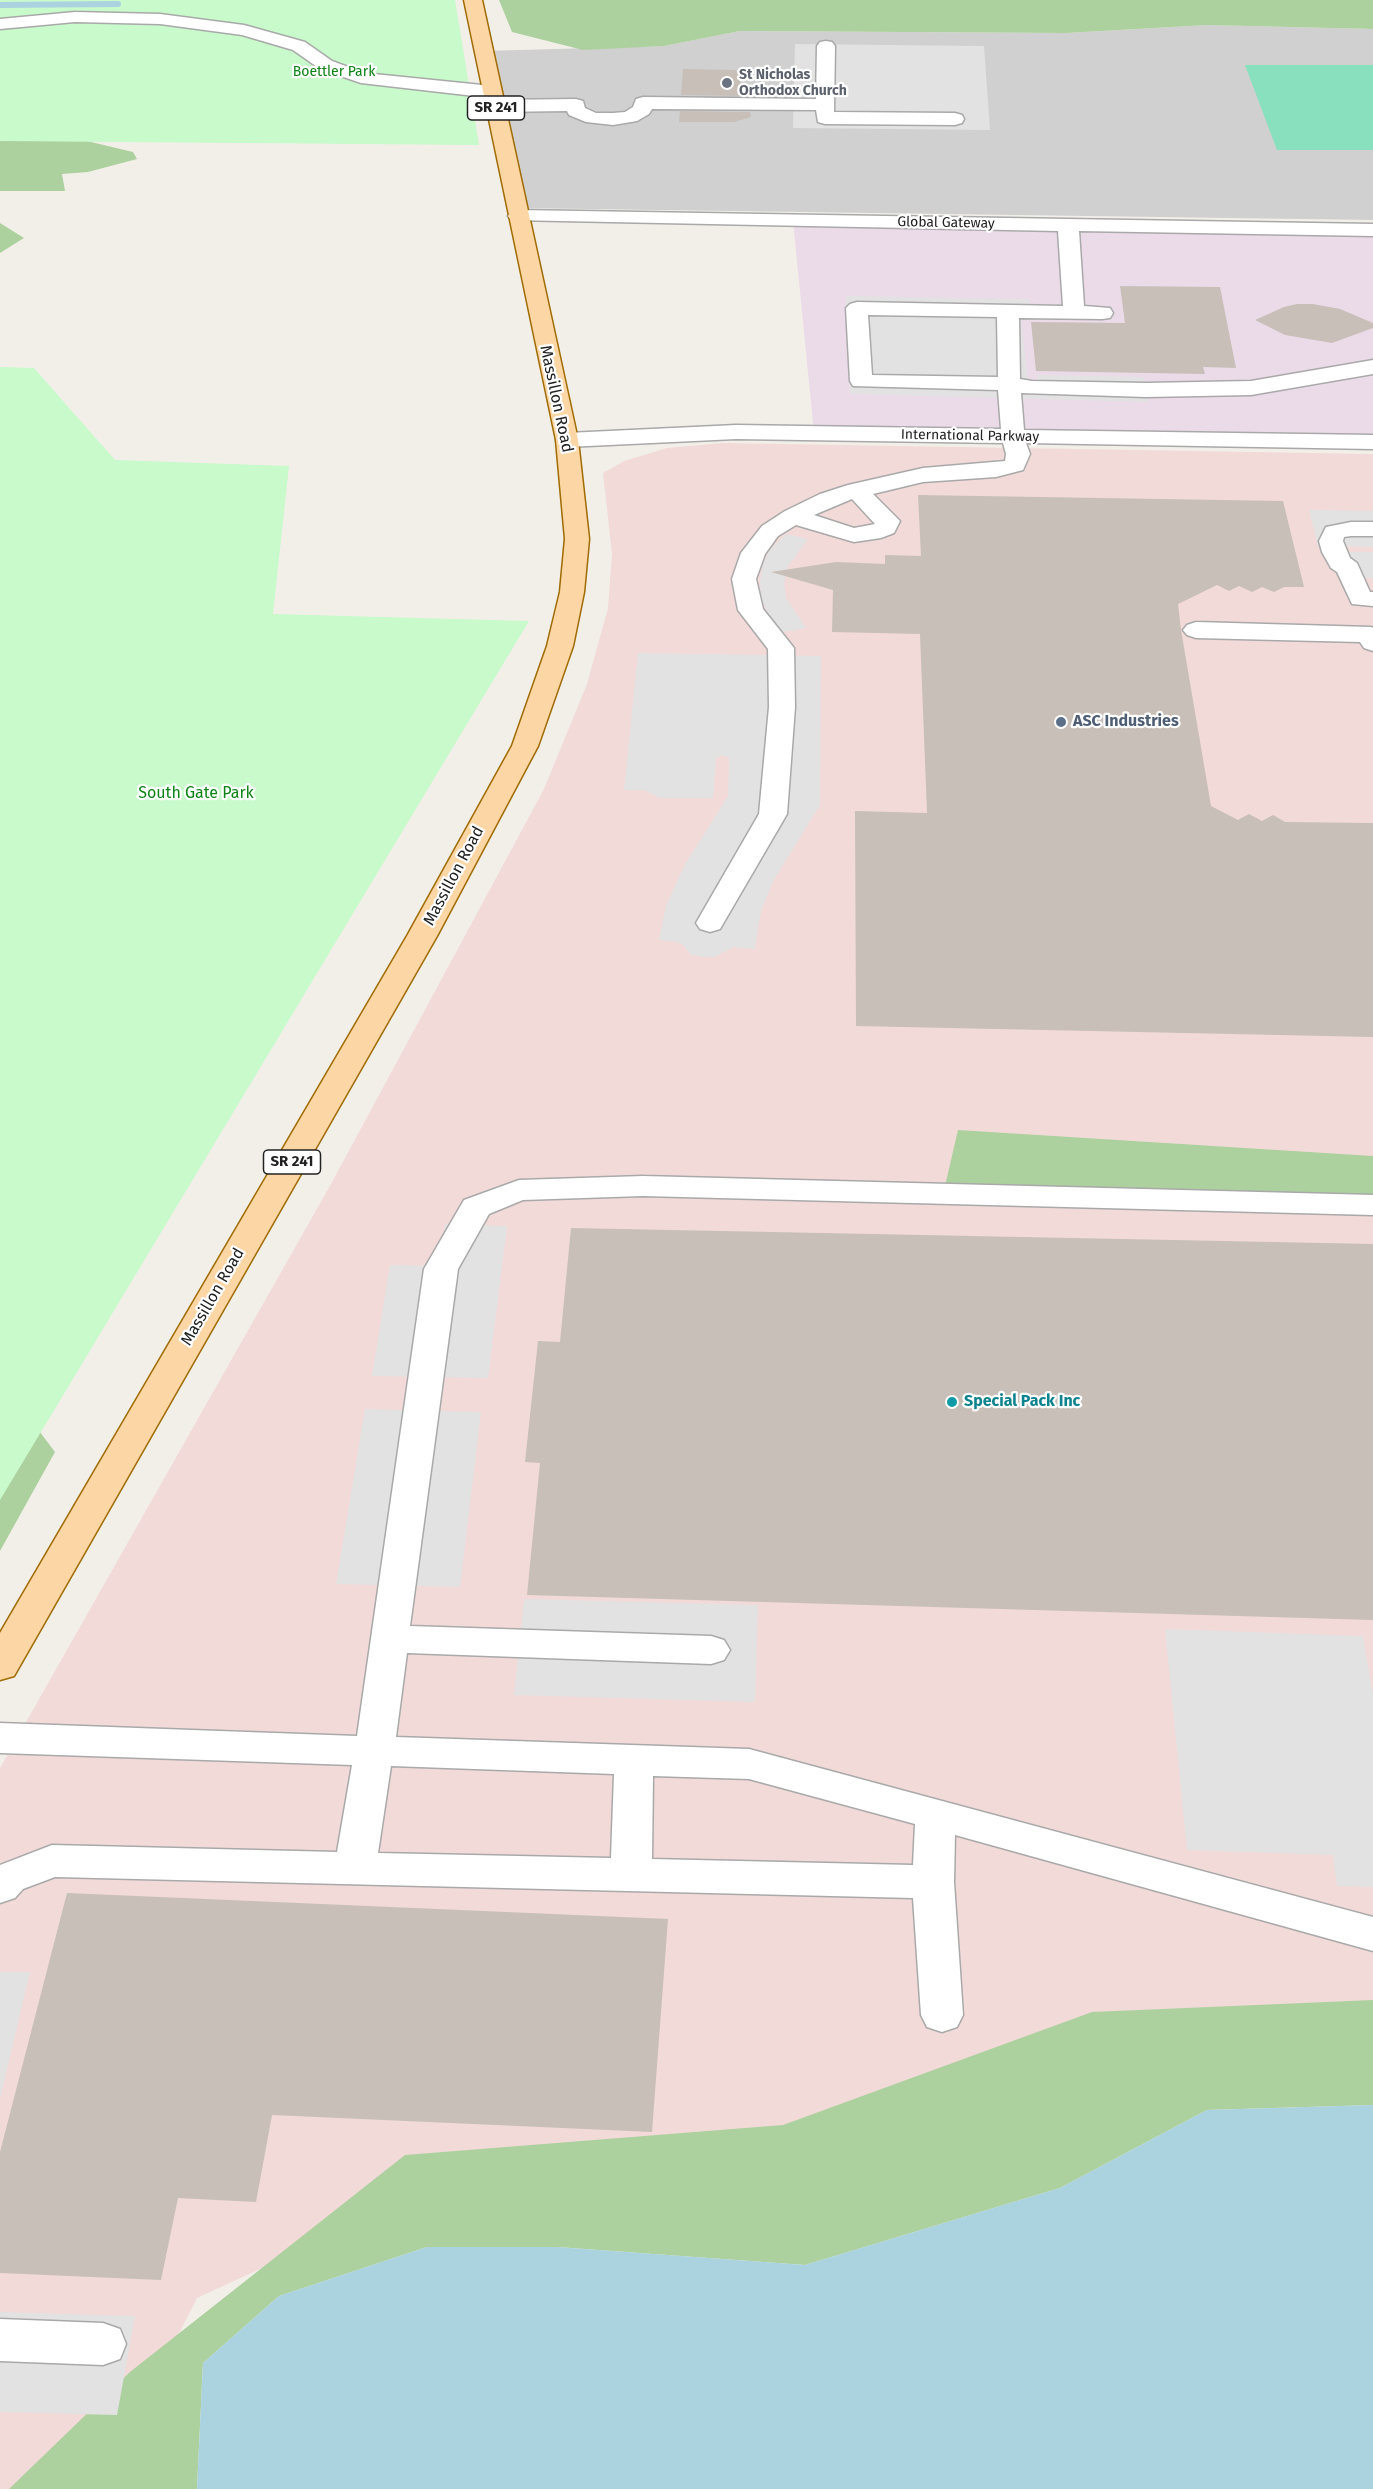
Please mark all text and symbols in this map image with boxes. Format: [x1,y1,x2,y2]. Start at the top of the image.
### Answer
park label: Boettler Park [293,64,375,80]
place label: St Nicholas Orthodox Church [739,67,847,100]
marker: St Nicholas Orthodox Church [720,76,734,90]
road number: SR 241 [468,96,524,120]
street label: Global Gateway [897,214,995,232]
street label: Massillon Road [535,343,577,455]
street label: International Parkway [901,426,1039,446]
place label: ASC Industries [1073,712,1179,732]
marker: ASC Industries [1054,715,1068,729]
park label: South Gate Park [138,784,254,804]
street label: Massillon Road [420,823,488,929]
road number: SR 241 [264,1150,320,1174]
street label: Massillon Road [177,1245,249,1349]
place label: Special Pack Inc [964,1392,1080,1412]
marker: Special Pack Inc [945,1395,959,1409]

